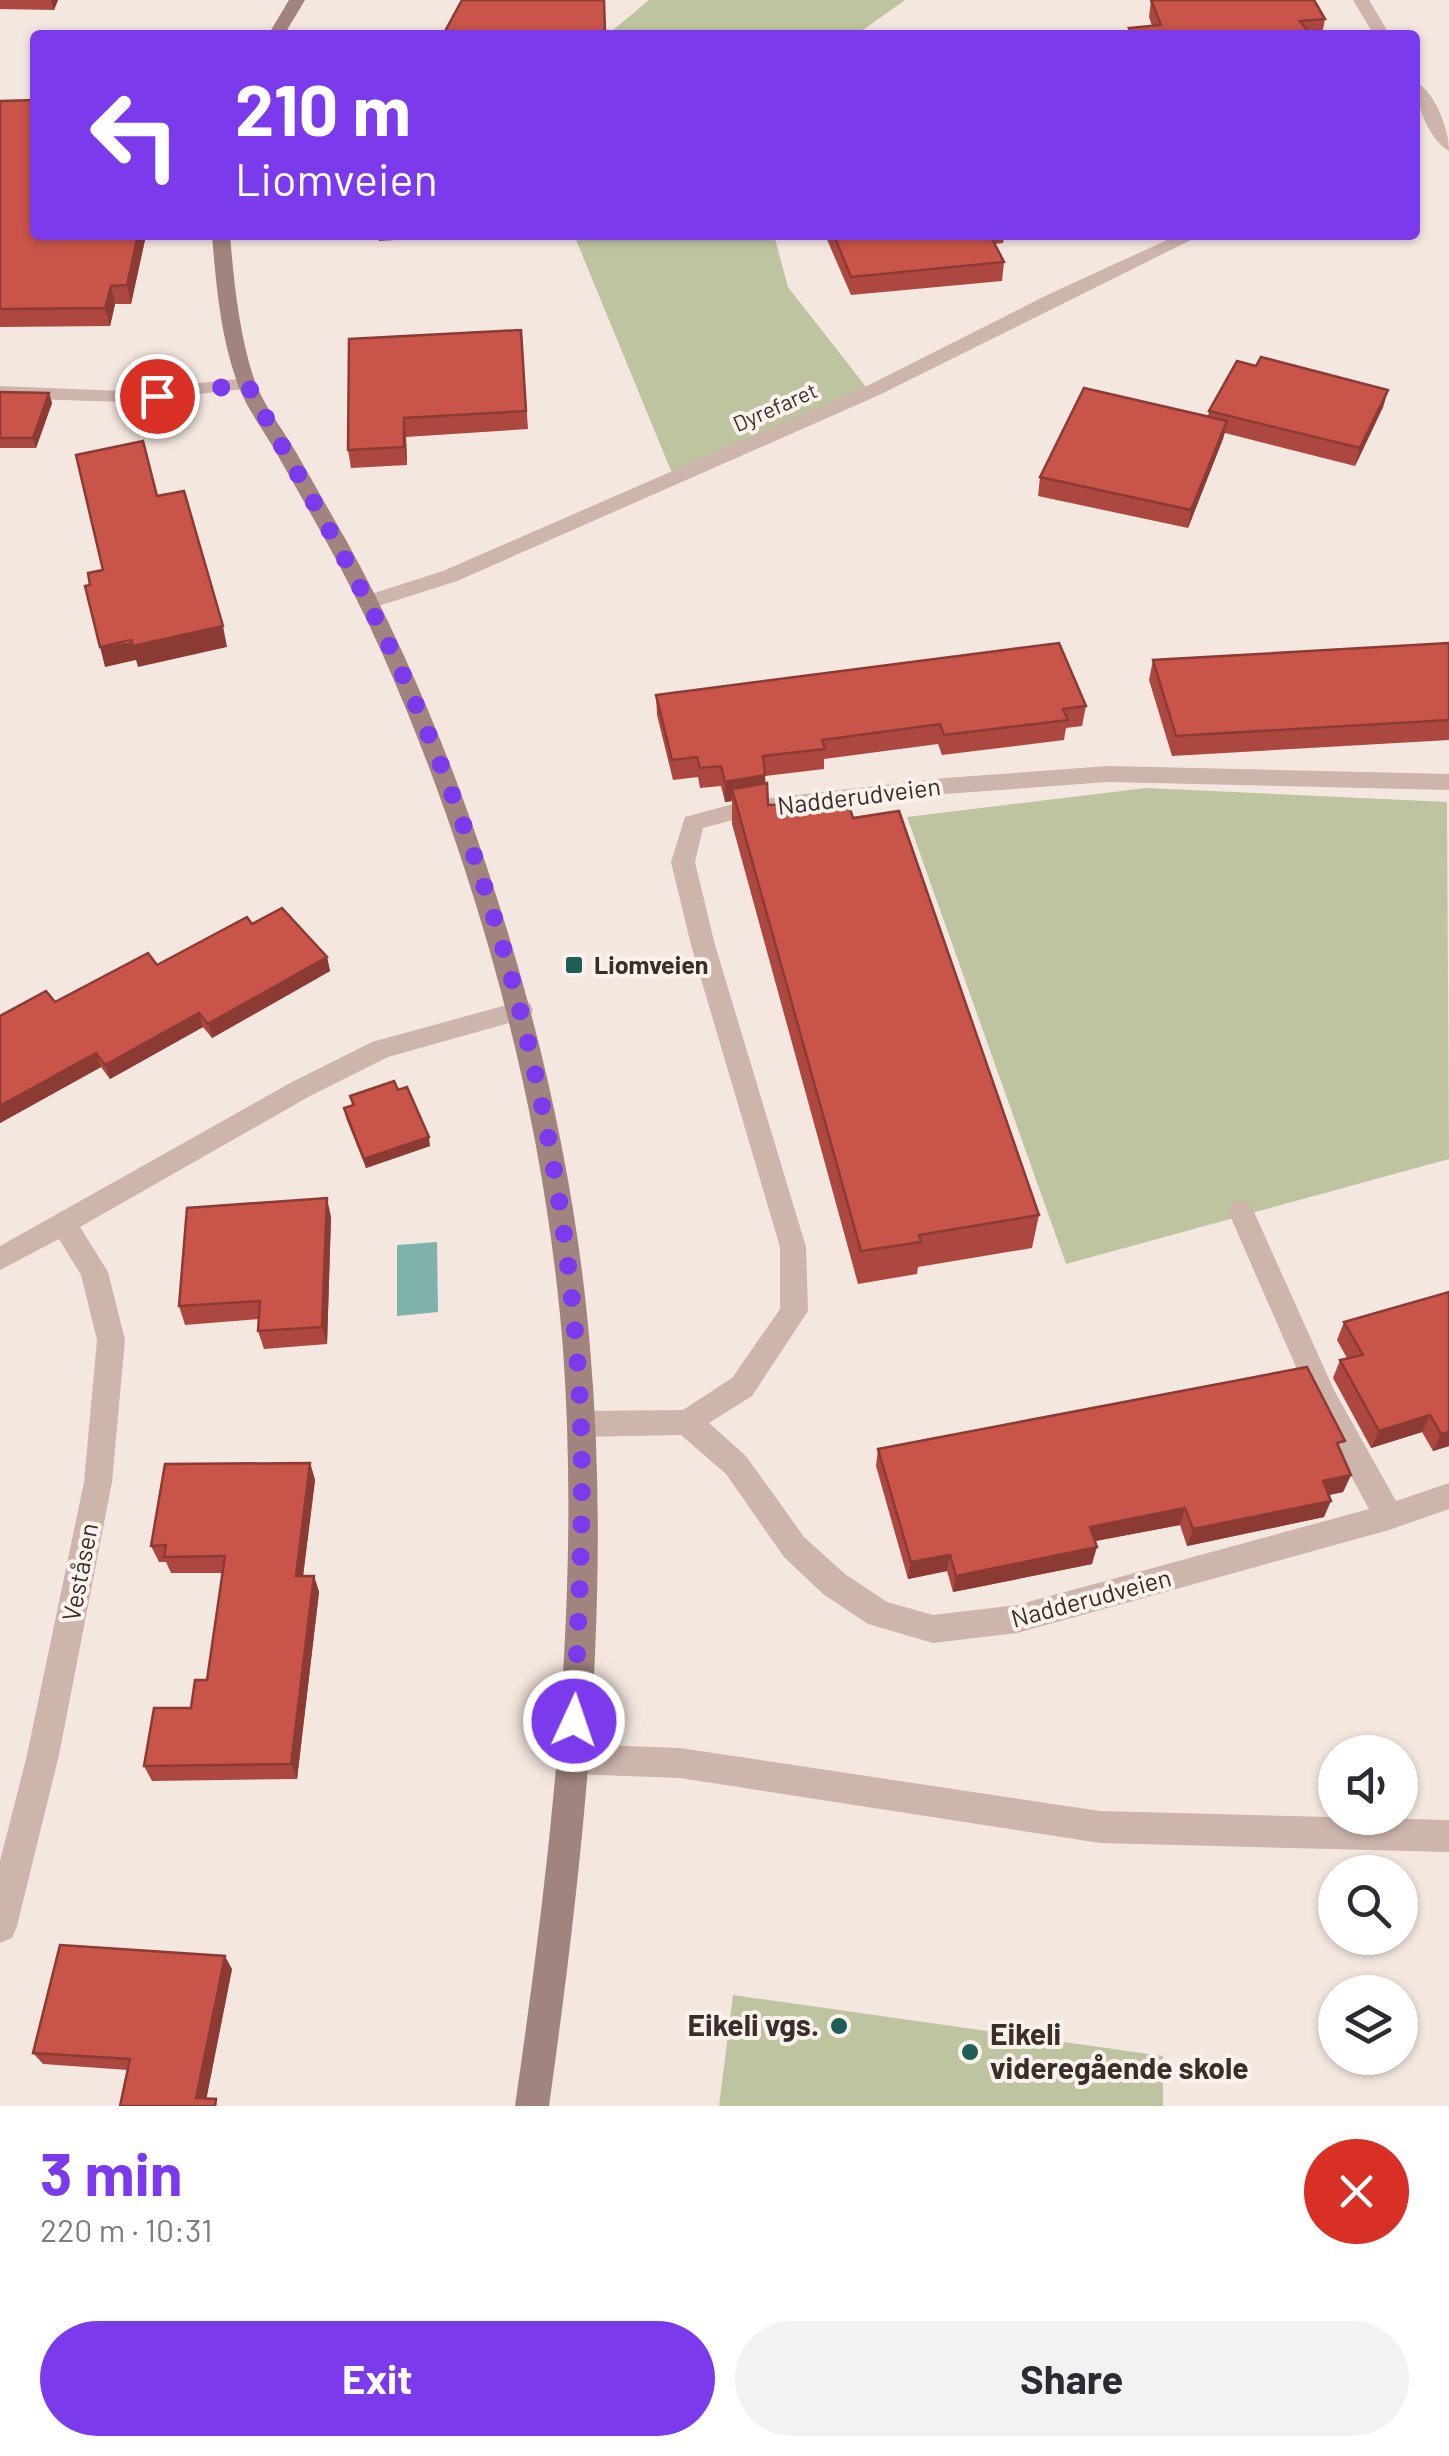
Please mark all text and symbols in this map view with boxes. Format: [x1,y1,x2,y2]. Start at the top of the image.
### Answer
text: 210 m [235,66,411,150]
icon: left [70,70,200,200]
text: Liomveien [235,151,438,205]
pin [115,354,200,439]
icon: arrive [130,369,185,424]
street label: Dyrefaret [729,376,821,436]
street label: Nadderudveien [775,770,942,820]
place label: Liomveien [594,949,708,979]
marker: Liomveien [563,954,585,976]
street label: Veståsen [55,1520,103,1623]
street label: Nadderudveien [1007,1561,1174,1633]
position arrow [522,1669,626,1773]
map controls [1318,1735,1418,2075]
button: sound [1318,1735,1418,1835]
button: search [1318,1855,1418,1955]
button: layers [1318,1975,1418,2075]
place label: Eikeli vgs. [688,2006,819,2042]
marker: Eikeli vgs. [828,2015,850,2037]
place label: Eikeli videregående skole [990,2015,1249,2085]
marker: Eikeli videregående skole [959,2041,981,2063]
text: 3 min [40,2136,183,2208]
button: close [1304,2139,1409,2244]
text: 220 m · 10:31 [40,2210,212,2248]
button: Exit [40,2321,715,2436]
button: Share [735,2321,1409,2436]

